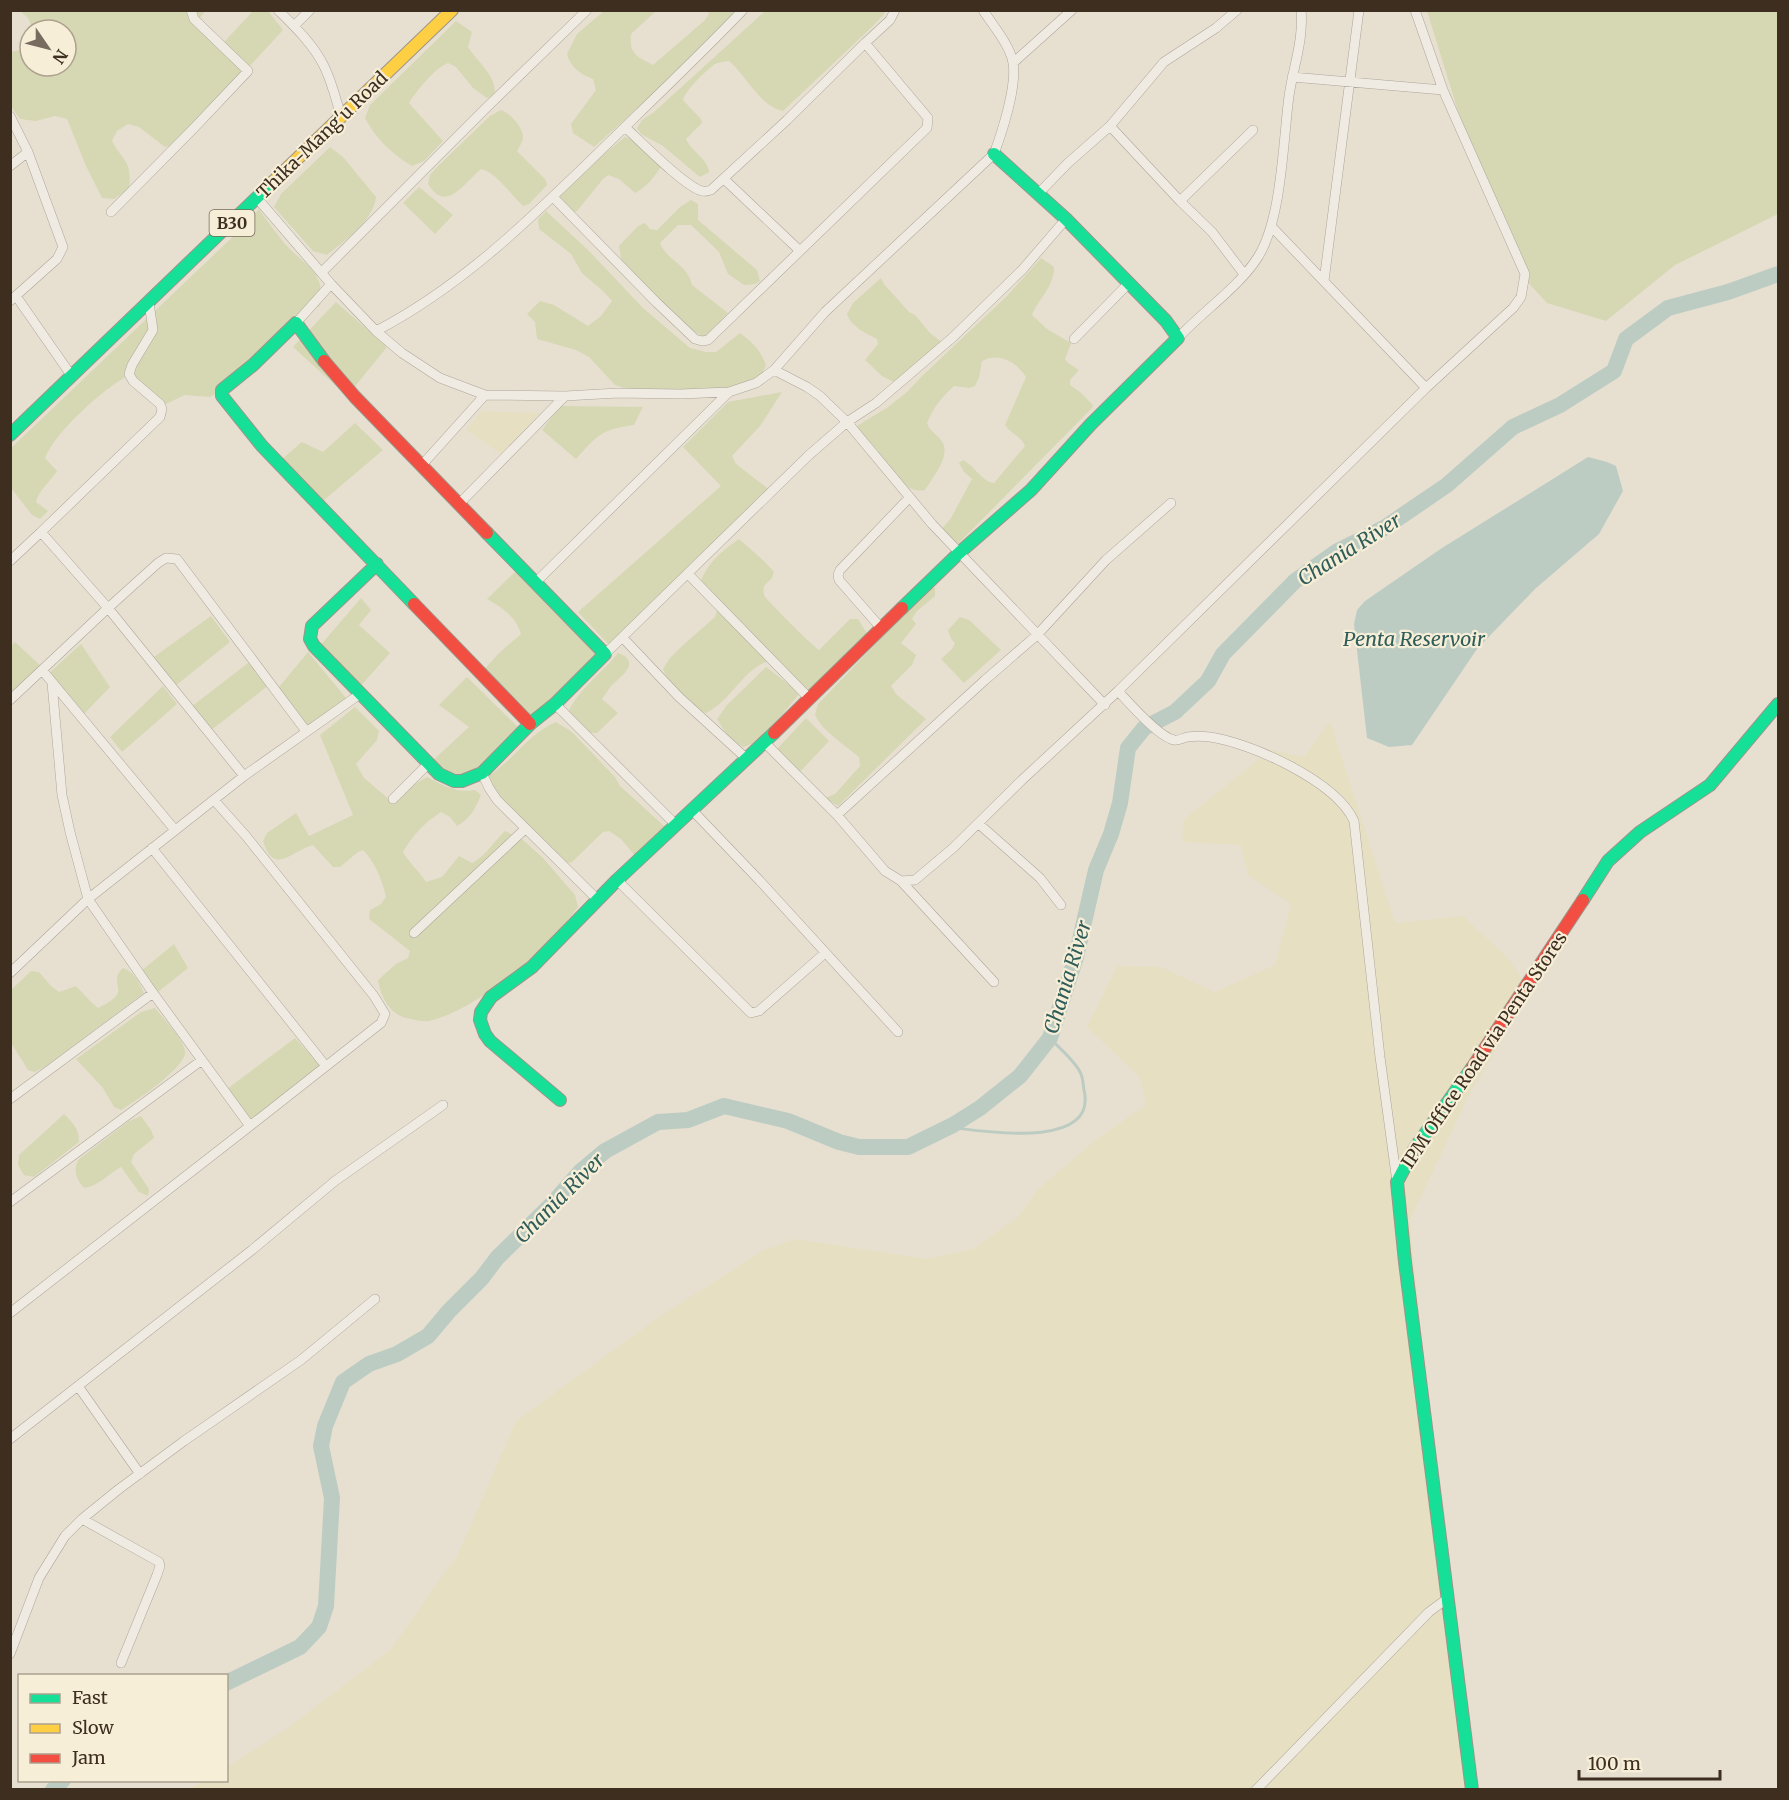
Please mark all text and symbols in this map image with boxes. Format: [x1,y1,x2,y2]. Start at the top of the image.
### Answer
north arrow [18,18,78,78]
text: N [48,46,72,68]
street label: Thika-Mang'u Road [252,66,392,203]
road number: B30 [210,210,254,236]
water label: Chania River [1293,507,1406,591]
water label: Penta Reservoir [1343,626,1486,651]
water label: Chania River [1038,916,1096,1037]
street label: IPM Office Road via Penta Stores [1396,927,1572,1173]
water label: Chania River [509,1147,610,1248]
legend [18,1674,228,1782]
text: Fast [72,1686,108,1709]
text: Slow [72,1716,115,1739]
scale bar [1579,1743,1720,1781]
text: Jam [71,1746,106,1769]
text: 100 m [1588,1752,1641,1775]

